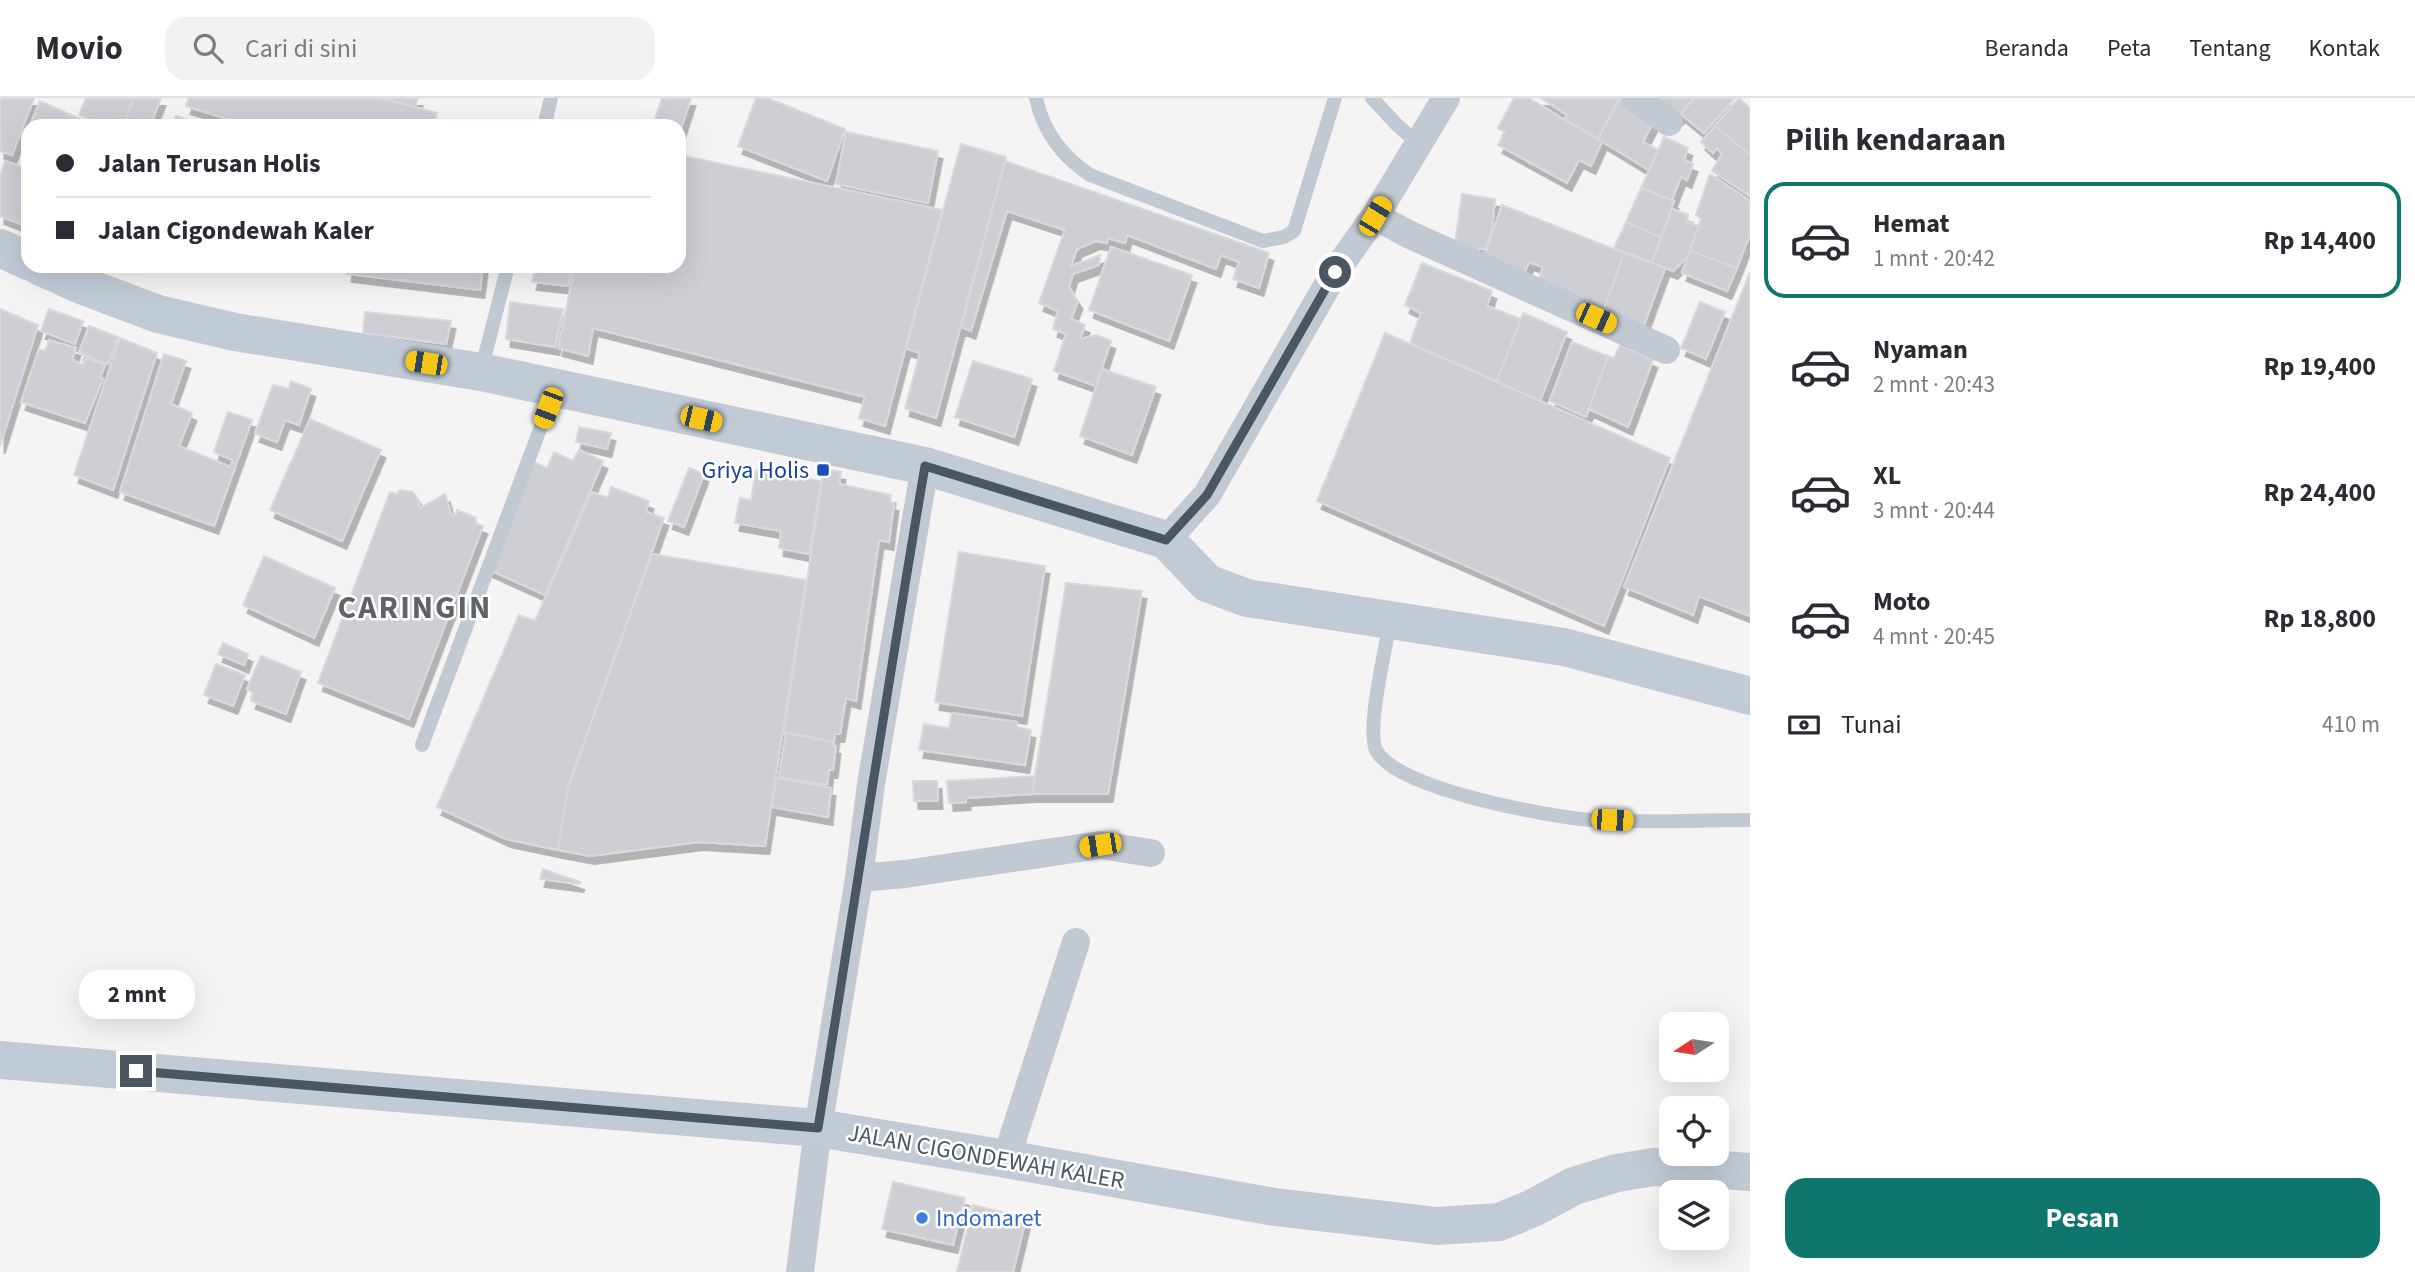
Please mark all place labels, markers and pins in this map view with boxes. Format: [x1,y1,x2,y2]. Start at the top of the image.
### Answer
place label: Griya Holis [702,453,809,488]
marker: Griya Holis [815,462,831,478]
place label: Indomaret [936,1201,1042,1236]
marker: Indomaret [914,1210,930,1226]

